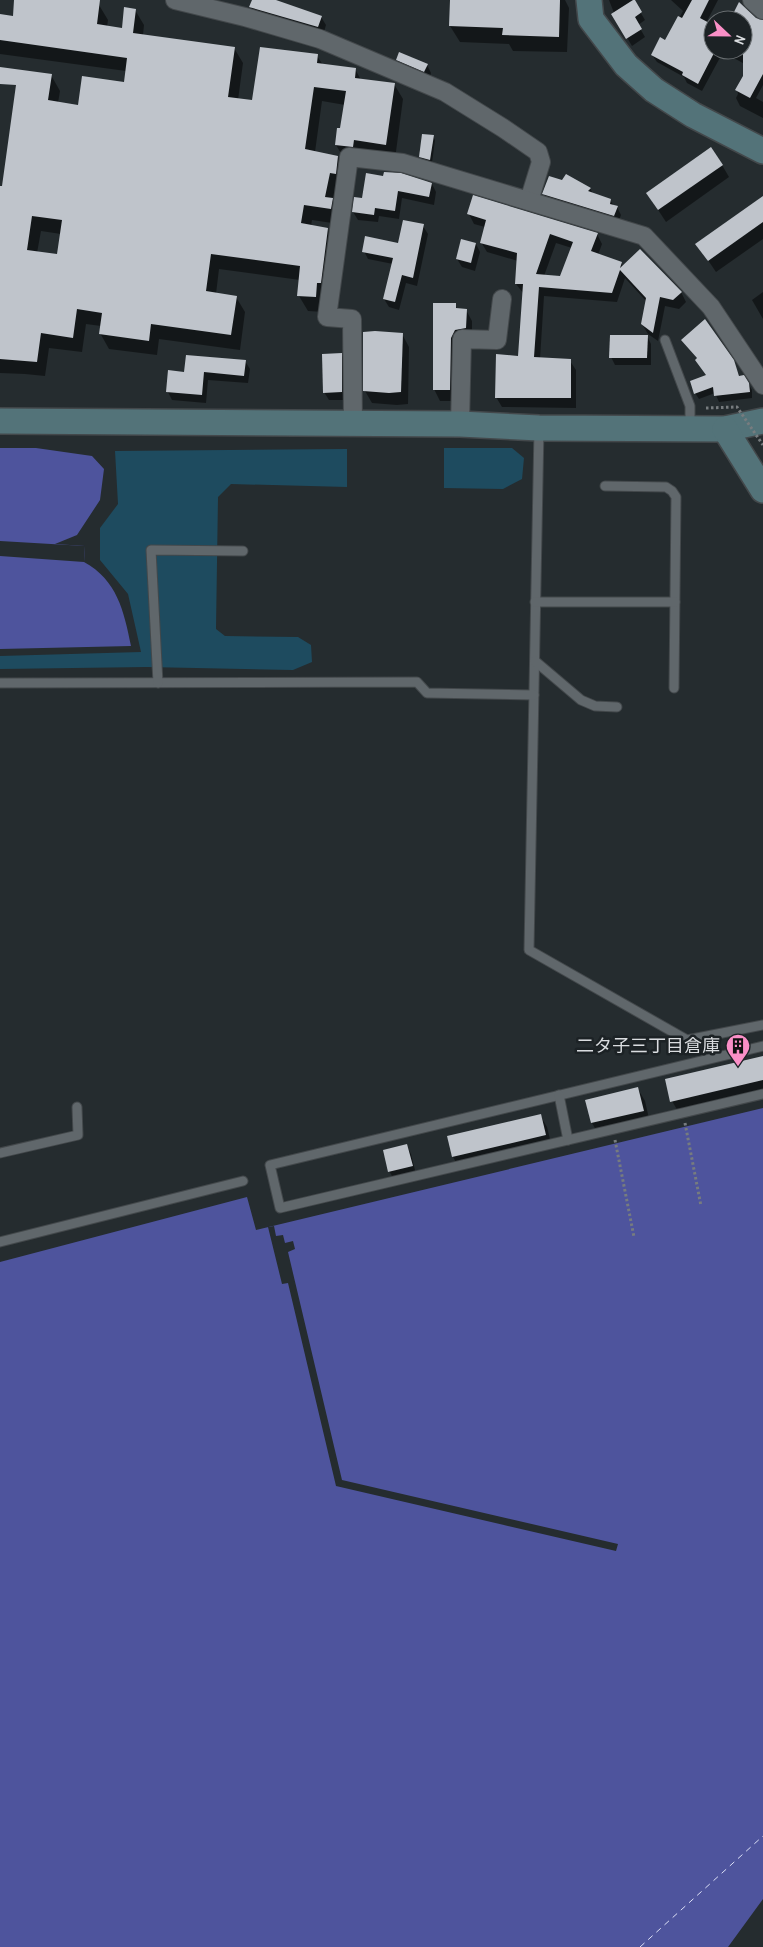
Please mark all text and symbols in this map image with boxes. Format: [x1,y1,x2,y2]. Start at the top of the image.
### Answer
north arrow [703,10,753,60]
text: N [730,33,750,47]
place label: 二タ子三丁目倉庫 [576,1033,720,1058]
building icon: 二タ子三丁目倉庫 [725,1033,751,1067]

